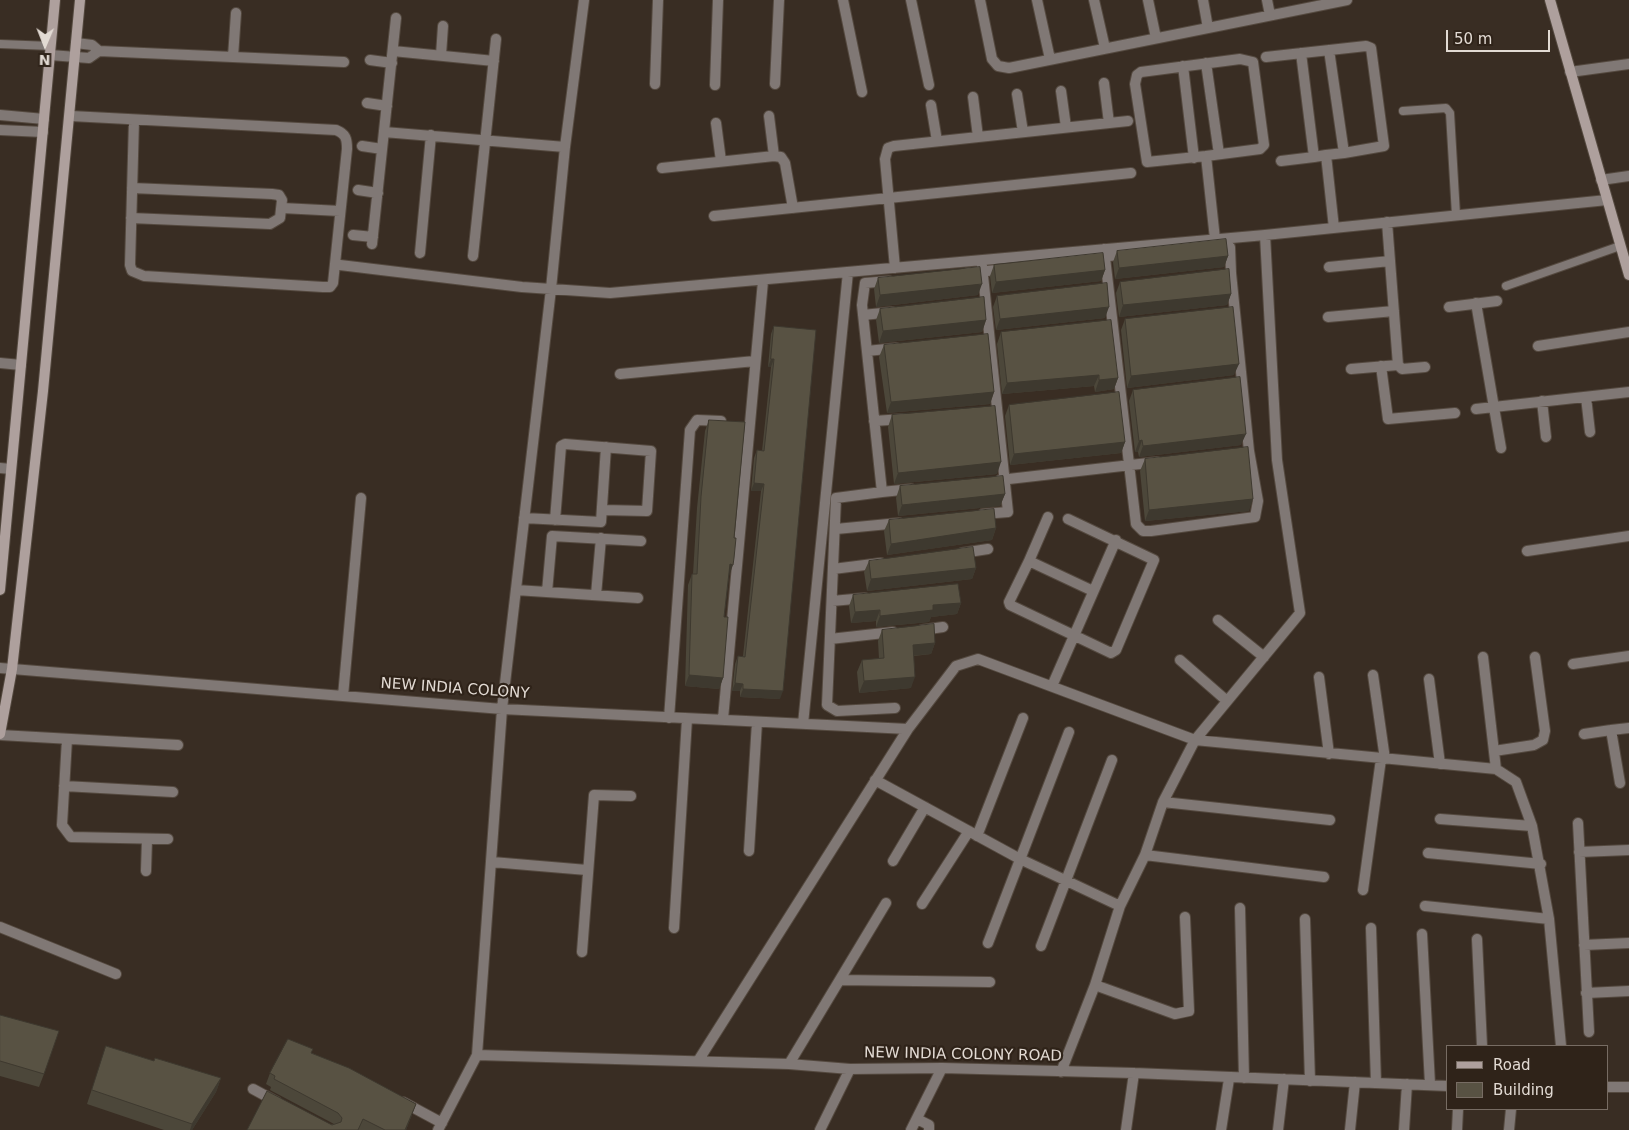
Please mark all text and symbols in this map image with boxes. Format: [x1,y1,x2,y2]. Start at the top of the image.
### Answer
north arrow [20,20,70,70]
scale bar [1449,20,1553,52]
text: 50 m [1454,30,1492,48]
text: N [39,52,51,68]
street label: NEW INDIA COLONY [380,675,530,703]
street label: NEW INDIA COLONY ROAD [864,1044,1062,1066]
legend [1446,1045,1609,1110]
text: Road [1493,1056,1531,1074]
text: Building [1493,1081,1554,1099]

